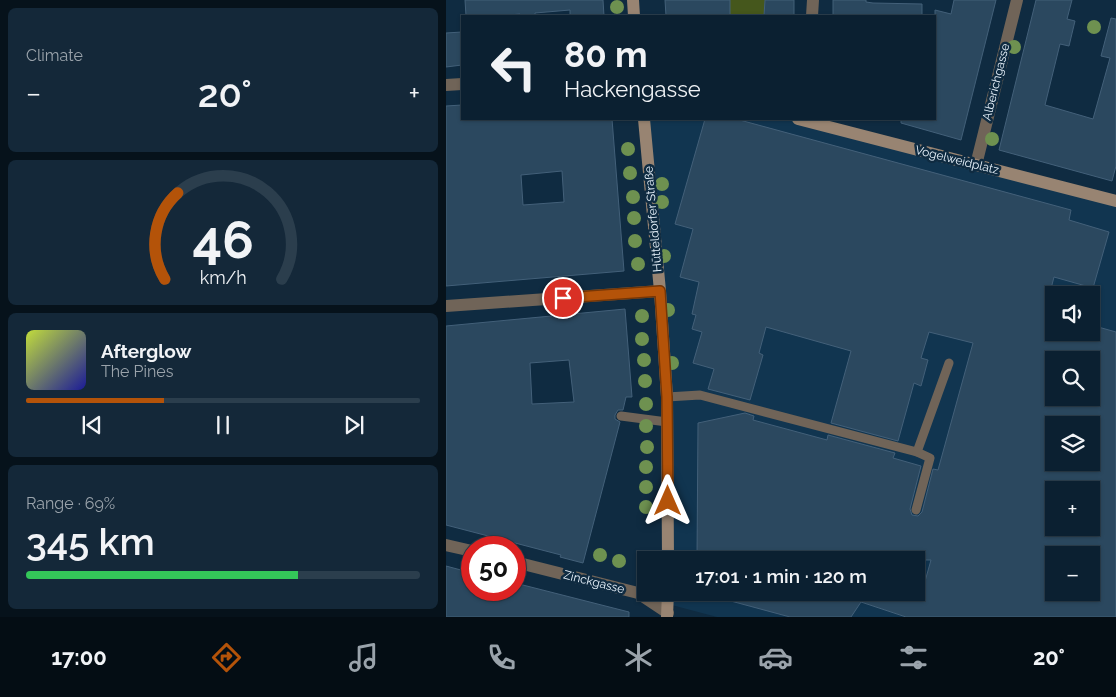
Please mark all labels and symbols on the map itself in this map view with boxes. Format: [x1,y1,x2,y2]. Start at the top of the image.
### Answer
street label: Alberichgasse [980,42,1012,122]
street label: Vogelweidplatz [914,143,1000,177]
street label: Hütteldorfer Straße [641,165,665,273]
pin [542,277,584,319]
position arrow [641,474,693,526]
speed limit sign: 50 [461,536,526,601]
street label: Zinckgasse [562,568,626,596]

